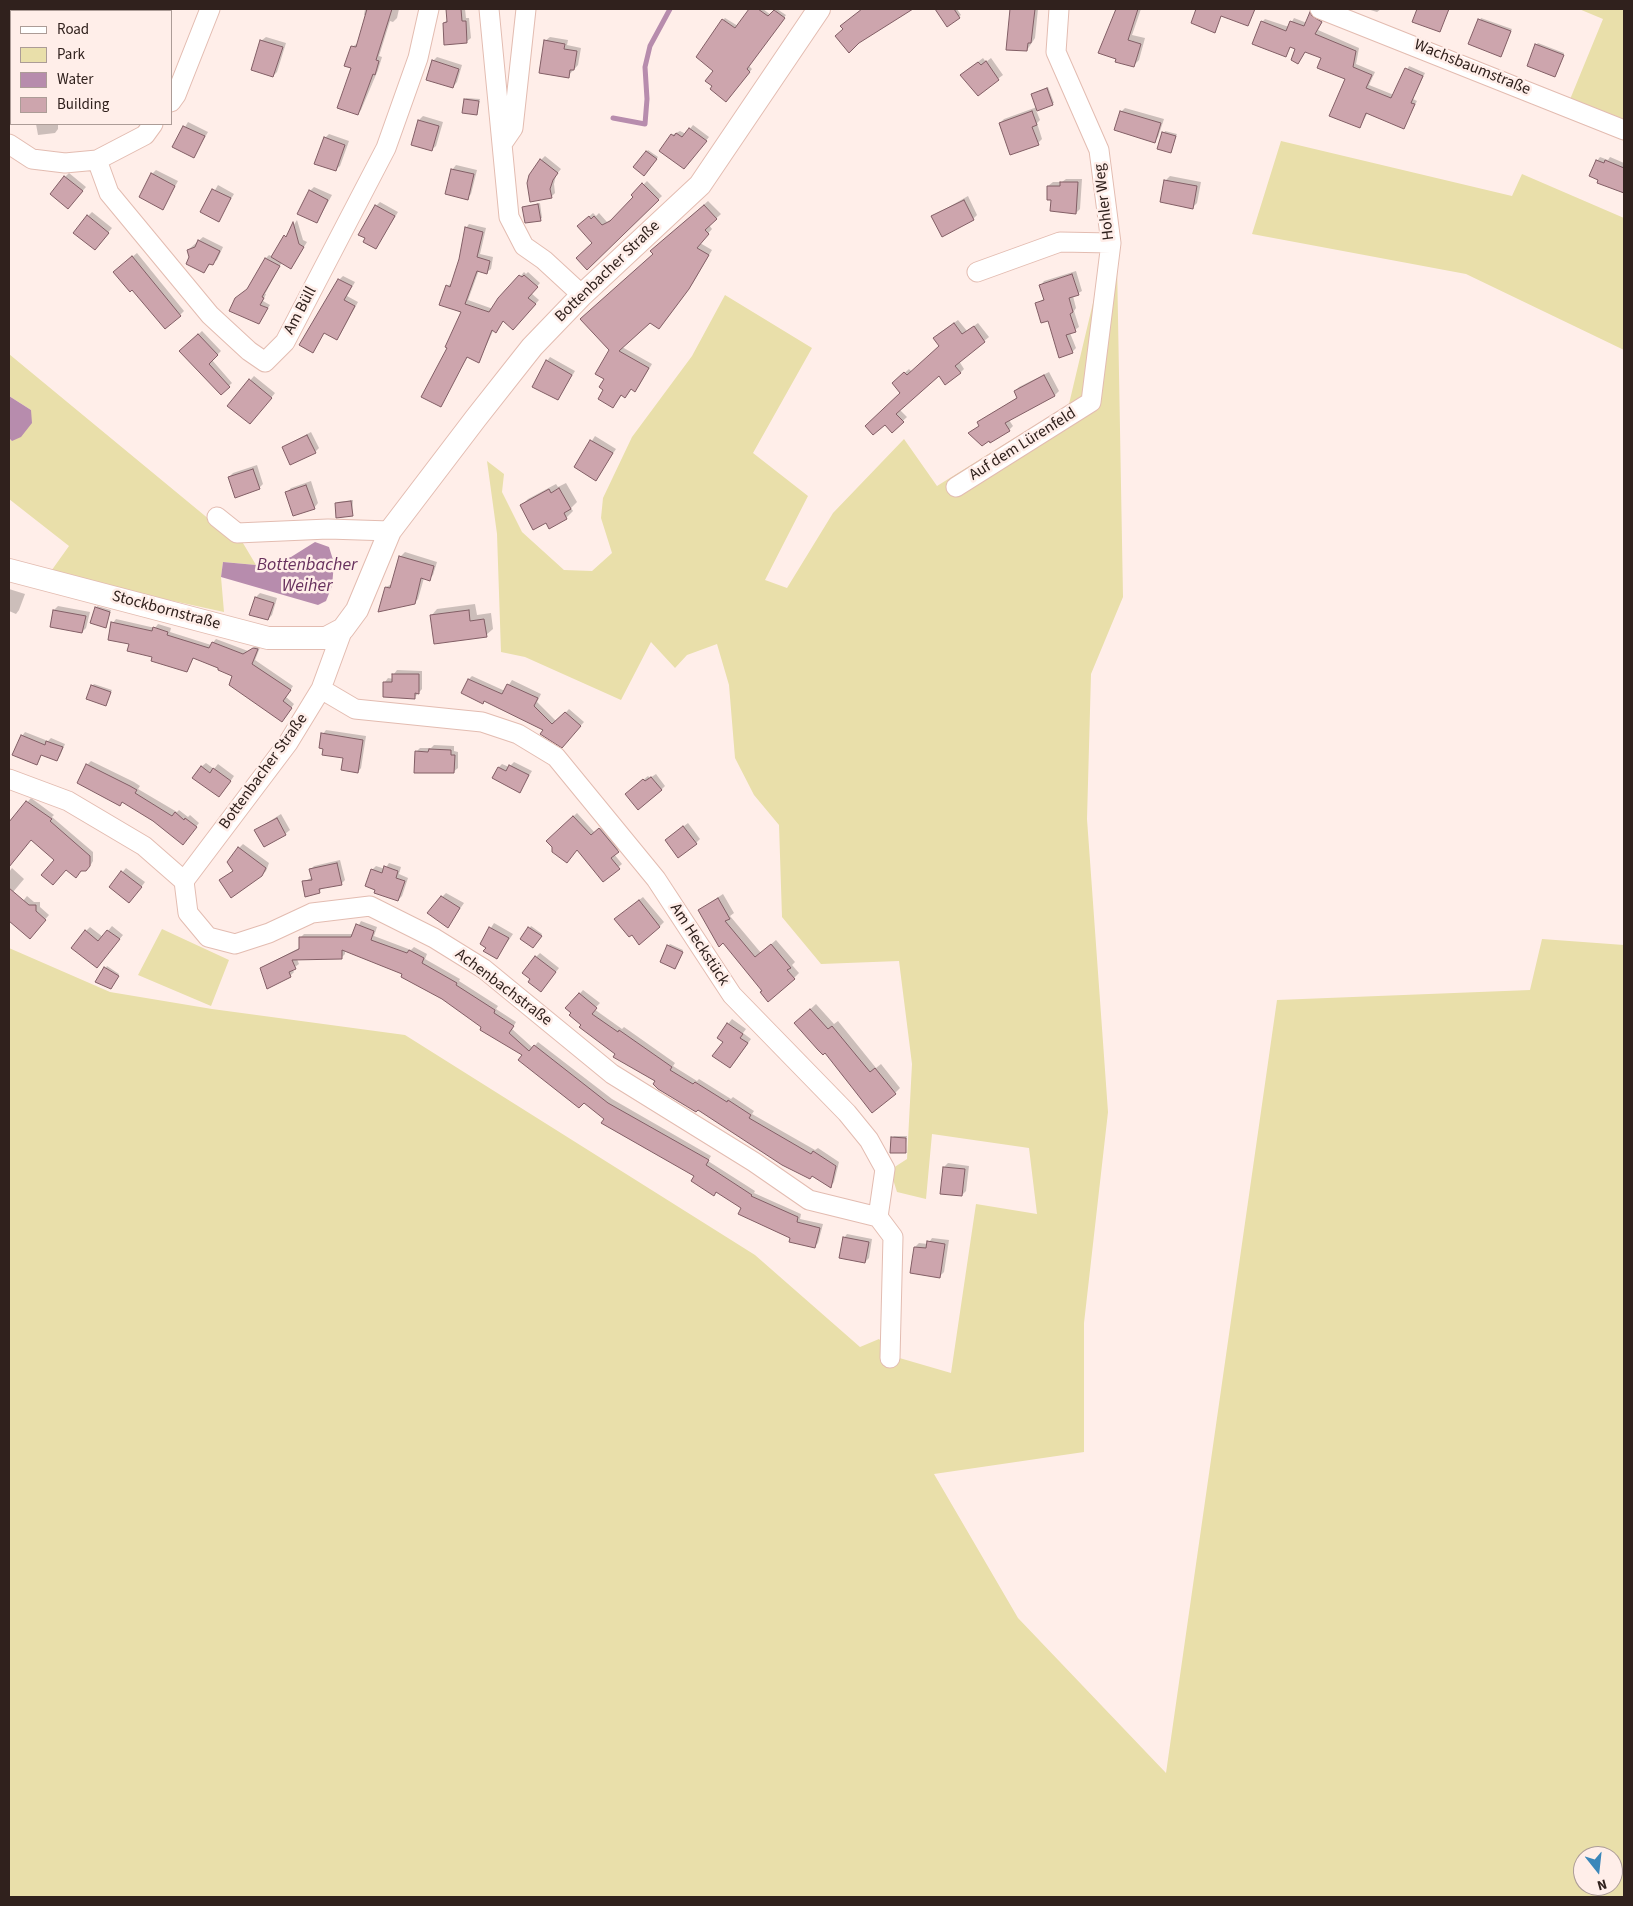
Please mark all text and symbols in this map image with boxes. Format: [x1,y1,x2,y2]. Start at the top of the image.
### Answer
legend [10,10,172,125]
text: Road [57,19,89,40]
street label: Wachsbaumstraße [1411,36,1533,100]
text: Park [57,44,85,65]
text: Water [57,69,93,90]
text: Building [57,94,109,115]
street label: Hohler Weg [1091,163,1119,241]
street label: Bottenbacher Straße [552,217,664,327]
street label: Am Büll [280,284,322,338]
street label: Auf dem Lürenfeld [966,404,1080,486]
water label: Bottenbacher Weiher [257,555,357,598]
street label: Stockbornstraße [110,587,222,635]
street label: Bottenbacher Straße [216,710,312,834]
street label: Am Heckstück [665,900,733,990]
street label: Achenbachstraße [451,945,555,1031]
north arrow [1573,1846,1623,1896]
text: N [1595,1874,1609,1895]

